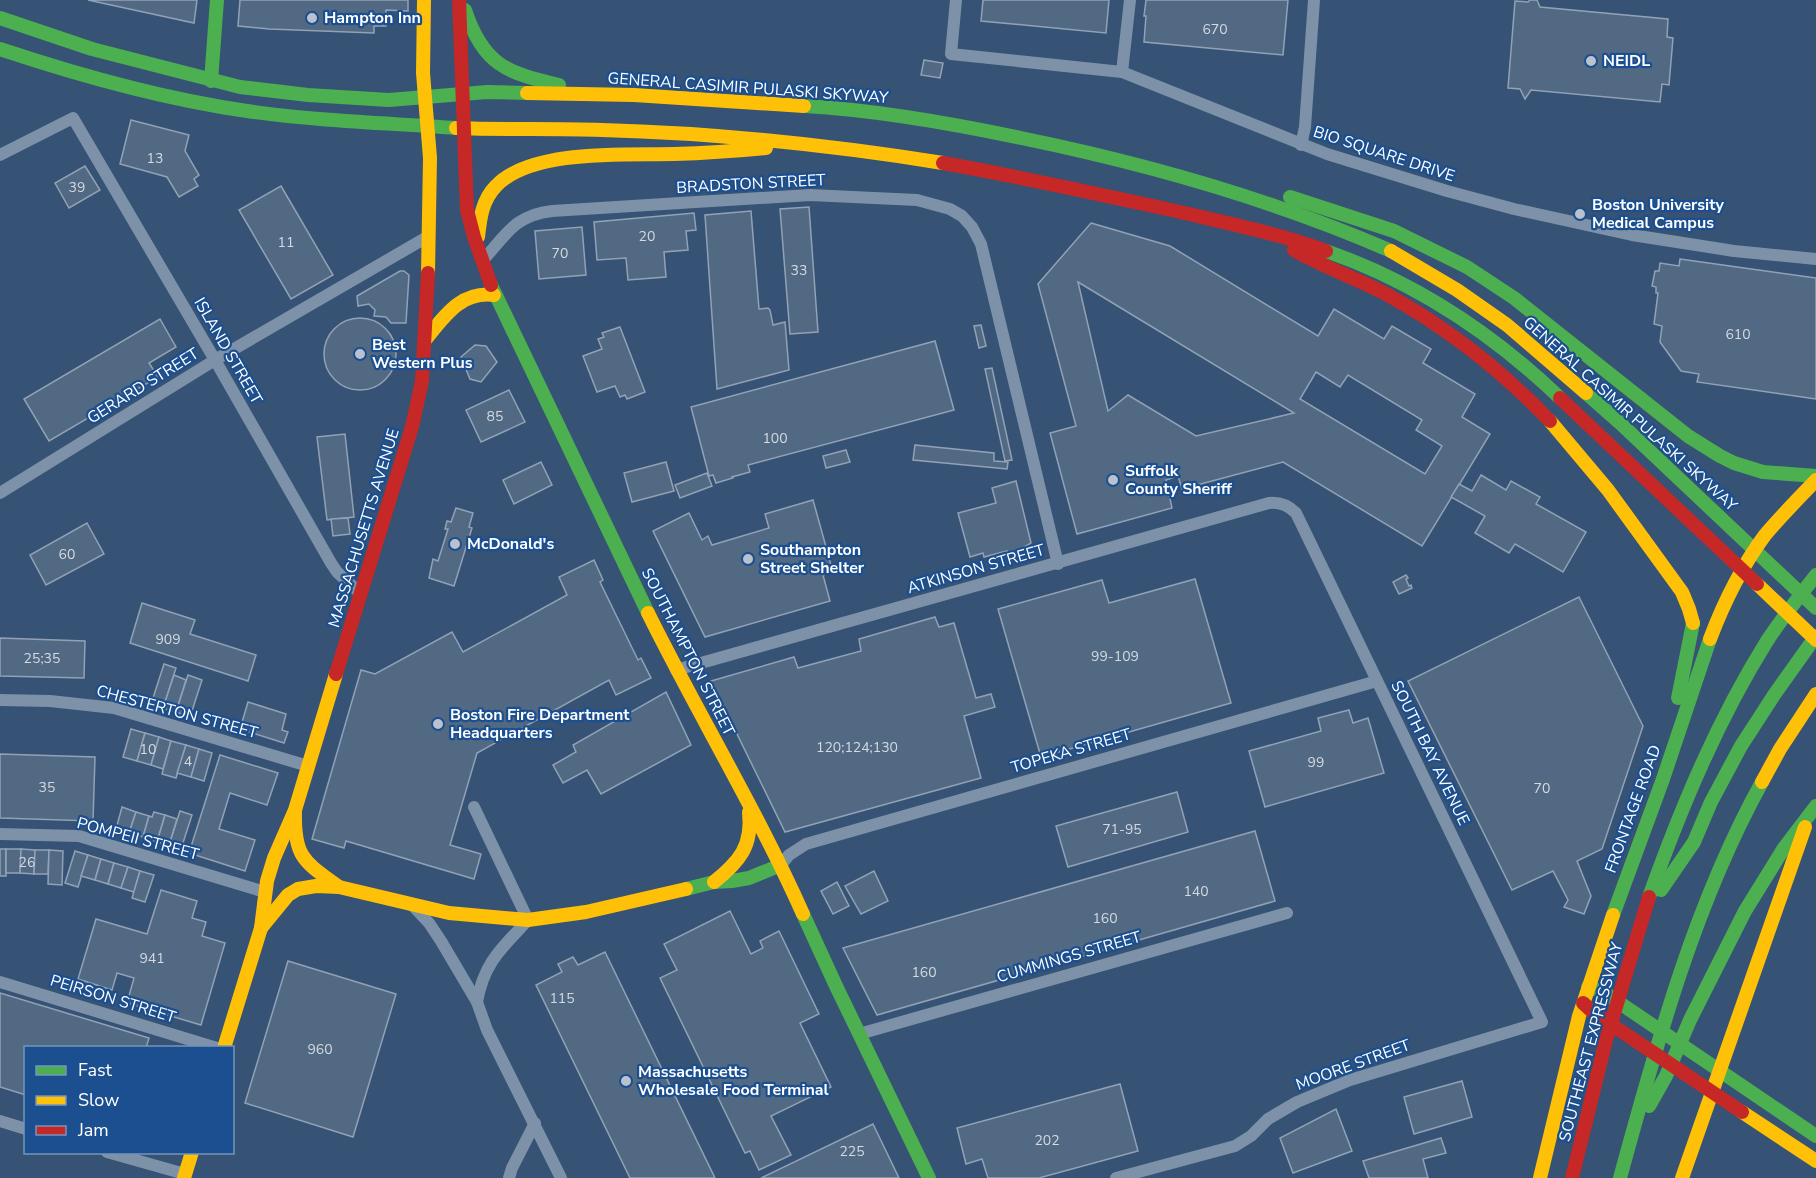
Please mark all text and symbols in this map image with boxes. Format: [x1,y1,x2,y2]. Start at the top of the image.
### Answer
place label: Hampton Inn [324,7,421,29]
marker: Hampton Inn [305,11,319,25]
house number: 670 [1202,20,1228,39]
place label: NEIDL [1603,50,1650,72]
marker: NEIDL [1584,54,1598,68]
street label: GENERAL CASIMIR PULASKI SKYWAY [607,67,890,109]
street label: BIO SQUARE DRIVE [1310,121,1458,187]
house number: 13 [147,149,163,168]
street label: BRADSTON STREET [676,169,827,199]
house number: 39 [69,178,85,197]
place label: Boston University Medical Campus [1592,194,1724,234]
marker: Boston University Medical Campus [1573,207,1587,221]
house number: 20 [639,227,655,246]
house number: 11 [278,233,294,252]
house number: 70 [552,244,568,263]
house number: 33 [791,261,807,280]
street label: ISLAND STREET [189,294,268,409]
street label: GENERAL CASIMIR PULASKI SKYWAY [1518,312,1742,517]
house number: 610 [1725,325,1751,344]
place label: Best Western Plus [372,334,473,374]
street label: GERARD STREET [83,343,203,429]
marker: Best Western Plus [353,347,367,361]
house number: 85 [487,407,503,426]
street label: MASSACHUSETTS AVENUE [323,426,405,630]
house number: 100 [762,429,788,448]
place label: Suffolk County Sheriff [1125,460,1233,500]
marker: Suffolk County Sheriff [1106,473,1120,487]
place label: McDonald's [467,533,554,555]
marker: McDonald's [448,537,462,551]
place label: Southampton Street Shelter [760,539,865,579]
street label: ATKINSON STREET [905,539,1048,599]
house number: 60 [59,545,75,564]
marker: Southampton Street Shelter [741,552,755,566]
street label: SOUTHAMPTON STREET [636,564,740,740]
house number: 909 [155,630,181,649]
house number: 99-109 [1091,647,1139,666]
house number: 25;35 [24,649,60,668]
street label: SOUTH BAY AVENUE [1385,677,1475,829]
street label: CHESTERTON STREET [94,680,260,744]
place label: Boston Fire Department Headquarters [450,704,630,744]
marker: Boston Fire Department Headquarters [431,717,445,731]
street label: TOPEKA STREET [1008,723,1134,779]
house number: 120;124;130 [816,738,898,757]
house number: 10 [140,740,156,759]
street label: FRONTAGE ROAD [1600,742,1666,876]
house number: 4 [184,752,192,771]
house number: 99 [1308,753,1324,772]
house number: 35 [39,778,55,797]
house number: 70 [1534,779,1550,798]
street label: POMPEII STREET [74,812,202,866]
house number: 71-95 [1102,820,1142,839]
house number: 26 [19,853,35,872]
house number: 140 [1183,882,1209,901]
house number: 160 [1092,909,1118,928]
street label: CUMMINGS STREET [994,926,1144,988]
street label: SOUTHEAST EXPRESSWAY [1554,939,1628,1144]
house number: 941 [139,949,165,968]
house number: 160 [911,963,937,982]
street label: PEIRSON STREET [47,969,179,1029]
house number: 115 [549,989,575,1008]
street label: MOORE STREET [1293,1034,1414,1096]
house number: 960 [307,1040,333,1059]
legend [24,1046,234,1154]
text: Fast [78,1058,113,1082]
place label: Massachusetts Wholesale Food Terminal [638,1061,829,1101]
marker: Massachusetts Wholesale Food Terminal [619,1074,633,1088]
text: Slow [78,1088,119,1112]
text: Jam [77,1118,109,1142]
house number: 202 [1034,1131,1060,1150]
house number: 225 [839,1142,865,1161]

